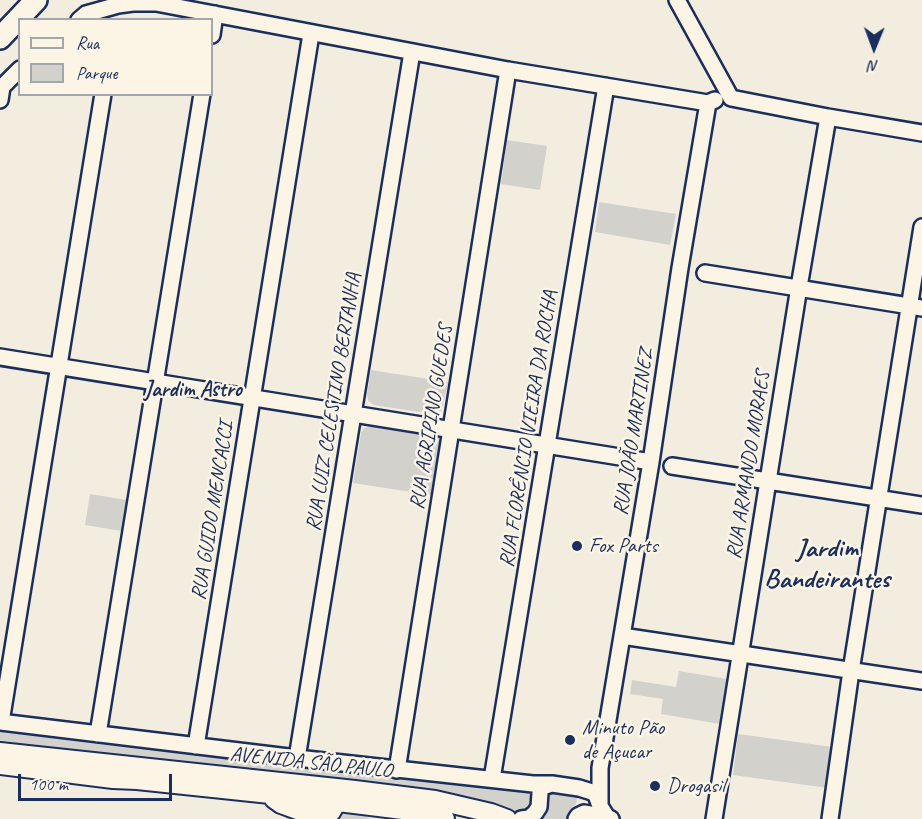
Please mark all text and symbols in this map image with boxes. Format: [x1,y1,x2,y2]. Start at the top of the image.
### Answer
legend [18,18,213,96]
north arrow [844,18,904,78]
text: Rua [76,32,99,54]
text: N [869,56,879,76]
text: Parque [76,62,117,84]
street label: RUA LUIZ CELESTINO BERTANHA [301,271,367,533]
street label: RUA FLORÊNCIO VIEIRA DA ROCHA [495,289,563,569]
street label: RUA AGRIPINO GUEDES [405,323,459,511]
street label: RUA JOÃO MARTINEZ [608,347,660,517]
street label: RUA ARMANDO MORAES [722,369,776,561]
district label: Jardim Astro [144,377,242,403]
street label: RUA GUIDO MENCACCI [186,420,240,602]
place label: Fox Parts [589,533,658,559]
district label: Jardim Bandeirantes [764,533,890,596]
marker: Fox Parts [570,539,584,553]
place label: Minuto Pão de Açucar [582,715,664,765]
marker: Minuto Pão de Açucar [563,733,577,747]
street label: AVENIDA SÃO PAULO [229,742,393,784]
scale bar [21,762,176,800]
text: 100 m [29,773,68,795]
place label: Drogasil [667,773,725,799]
marker: Drogasil [648,779,662,793]

